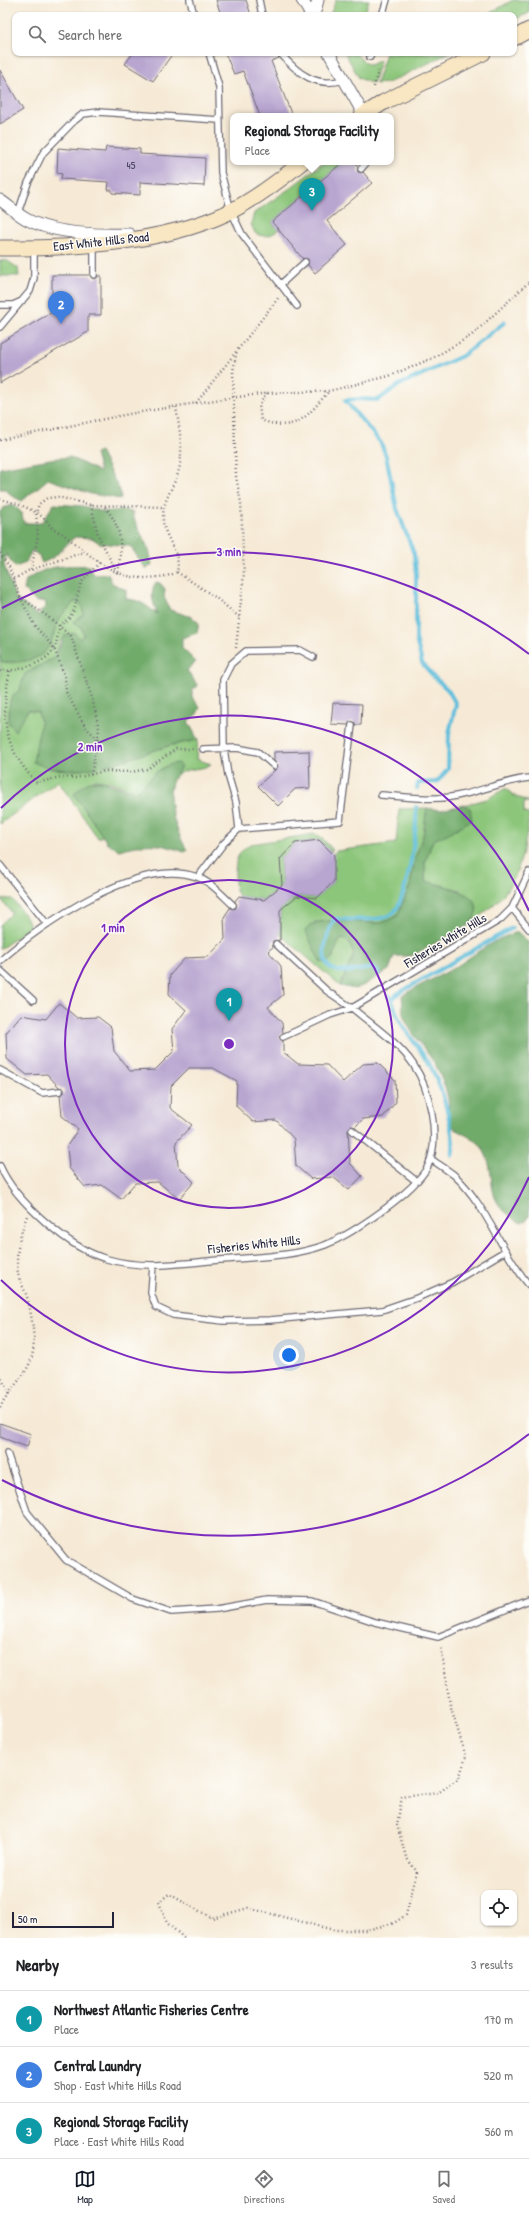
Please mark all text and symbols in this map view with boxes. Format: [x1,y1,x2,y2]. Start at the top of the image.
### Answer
search box [12,12,517,56]
icon: search [26,23,48,45]
text: Search here [58,24,122,45]
popup [230,113,394,165]
text: Regional Storage Facility [245,120,379,141]
text: Place [245,141,270,159]
house number: 45 [127,158,136,172]
pin: 3 [299,178,325,211]
street label: East White Hills Road [52,227,150,255]
pin: 2 [48,291,74,324]
text: 3 min [217,543,242,560]
text: 2 min [78,738,103,755]
street label: Fisheries White Hills [400,908,490,972]
text: 1 min [101,919,125,936]
pin: 1 [216,988,242,1021]
centre of rings [222,1037,236,1051]
street label: Fisheries White Hills [206,1230,301,1258]
your location [279,1345,299,1365]
map controls [481,1890,517,1926]
button: locate [481,1890,517,1926]
scale bar [12,1910,114,1929]
text: 50 m [18,1912,38,1926]
text: Nearby [16,1953,59,1976]
text: 3 results [471,1955,513,1973]
text: Northwest Atlantic Fisheries Centre [54,1999,249,2020]
text: 1 [27,2010,31,2028]
text: 170 m [484,2010,513,2028]
text: Place [54,2020,79,2038]
text: Central Laundry [54,2055,141,2076]
text: 2 [26,2066,32,2084]
text: 520 m [484,2066,513,2084]
text: Shop · East White Hills Road [54,2076,181,2094]
text: Regional Storage Facility [54,2111,188,2132]
text: 3 [26,2122,32,2140]
text: 560 m [485,2122,513,2140]
text: Place · East White Hills Road [54,2132,184,2150]
tab: Map [74,2168,96,2206]
tab: Directions [244,2168,285,2206]
tab: Saved [433,2168,455,2206]

